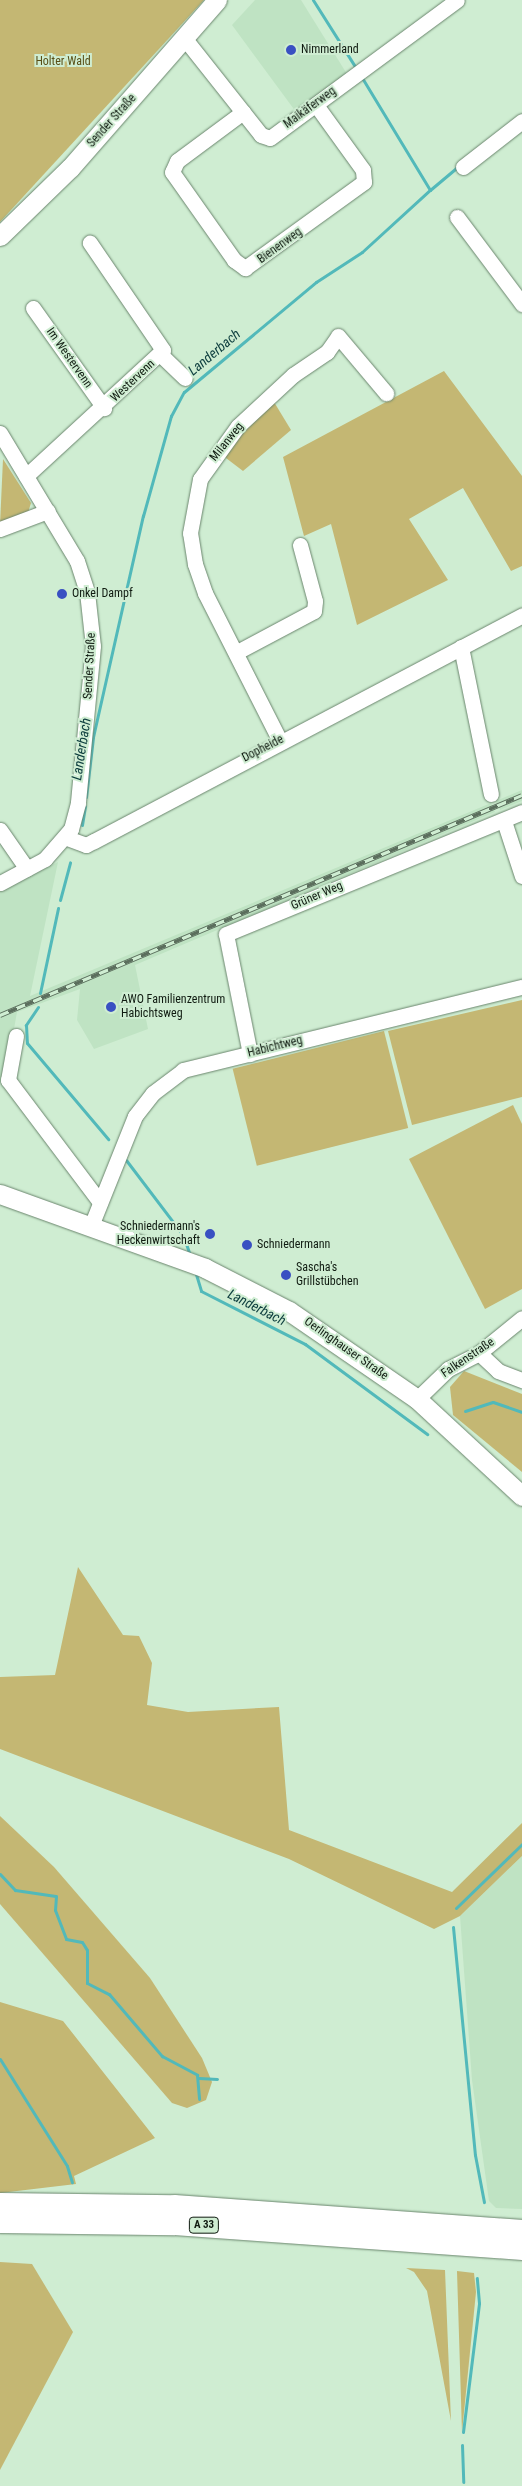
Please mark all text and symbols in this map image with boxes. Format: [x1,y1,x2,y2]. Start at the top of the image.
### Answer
place label: Nimmerland [301,43,359,57]
marker: Nimmerland [285,44,297,56]
park label: Holter Wald [35,55,91,69]
street label: Maikäferweg [281,84,339,132]
street label: Sender Straße [84,91,140,151]
street label: Bienenweg [255,225,305,267]
street label: Im Westervenn [43,325,95,391]
water label: Landerbach [185,325,243,379]
street label: Westervenn [108,357,158,405]
street label: Milanweg [207,420,247,464]
place label: Onkel Dampf [72,587,133,601]
marker: Onkel Dampf [56,588,68,600]
street label: Sender Straße [81,632,99,700]
water label: Landerbach [68,717,94,781]
street label: Dopheide [240,732,286,766]
street label: Grüner Weg [289,879,345,913]
place label: AWO Familienzentrum Habichtsweg [121,993,225,1021]
marker: AWO Familienzentrum Habichtsweg [105,1001,117,1013]
street label: Habichtweg [246,1033,304,1061]
place label: Schniedermann's Heckenwirtschaft [117,1220,200,1248]
marker: Schniedermann's Heckenwirtschaft [204,1228,216,1240]
place label: Schniedermann [257,1238,330,1252]
marker: Schniedermann [241,1239,253,1251]
place label: Sascha's Grillstübchen [296,1261,359,1289]
marker: Sascha's Grillstübchen [280,1269,292,1281]
water label: Landerbach [225,1285,289,1329]
street label: Oerlinghauser Straße [301,1315,391,1383]
street label: Falkenstraße [439,1335,497,1381]
road number: A 33 [188,2216,220,2234]

